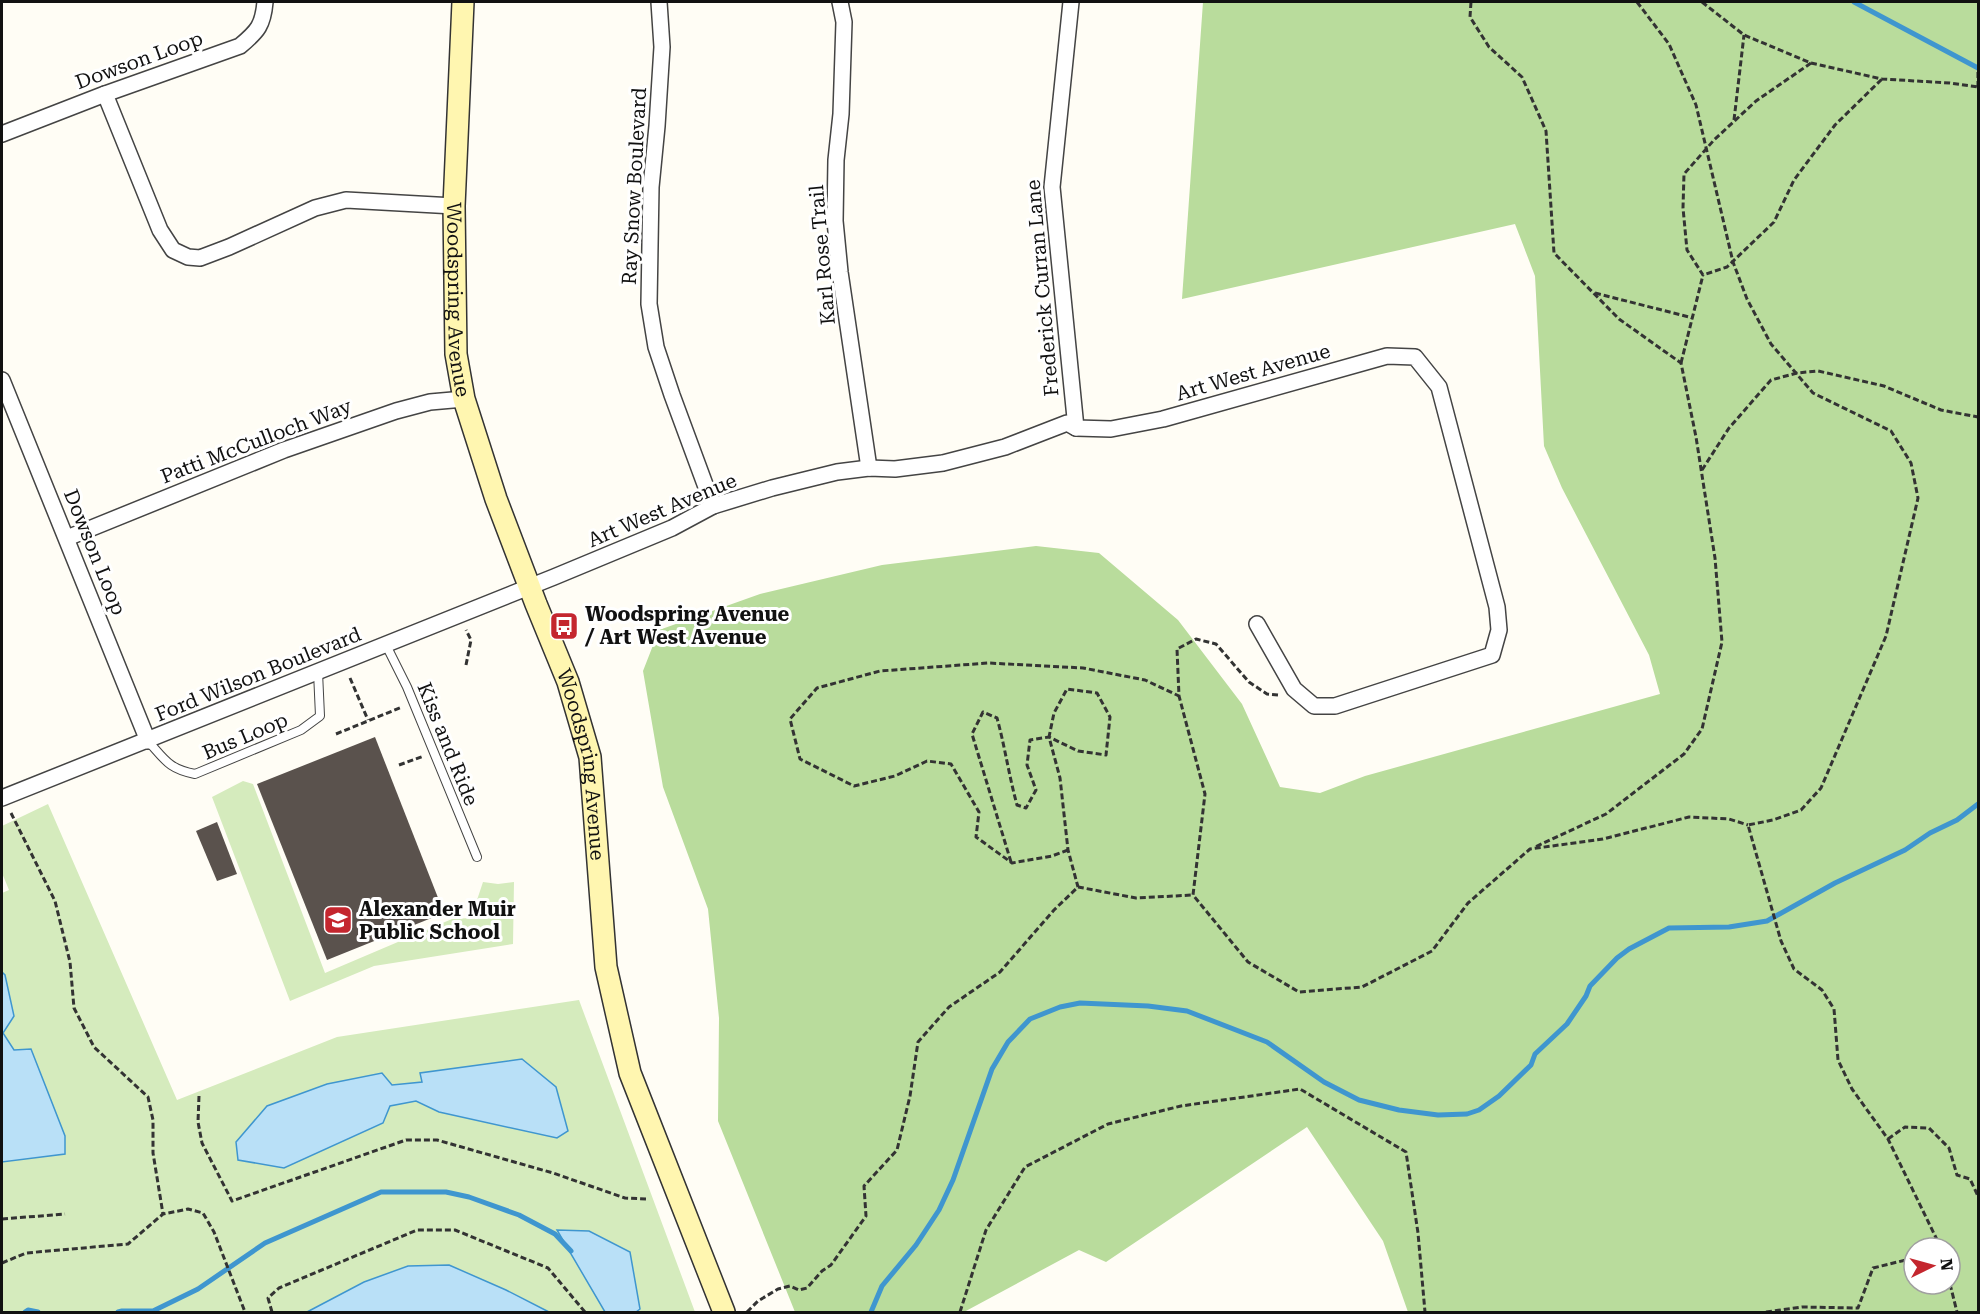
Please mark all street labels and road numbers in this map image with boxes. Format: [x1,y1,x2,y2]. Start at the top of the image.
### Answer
street label: Dowson Loop [72,26,206,94]
street label: Ray Snow Boulevard [617,86,651,285]
street label: Frederick Curran Lane [1021,179,1063,397]
street label: Karl Rose Trail [804,184,840,326]
street label: Woodspring Avenue [442,202,475,399]
street label: Art West Avenue [1173,339,1333,405]
street label: Patti McCulloch Way [157,393,355,488]
street label: Art West Avenue [584,468,740,552]
street label: Dowson Loop [59,486,131,618]
street label: Ford Wilson Boulevard [152,622,365,726]
street label: Woodspring Avenue [552,665,610,861]
street label: Kiss and Ride [412,679,484,809]
street label: Bus Loop [199,707,291,765]

